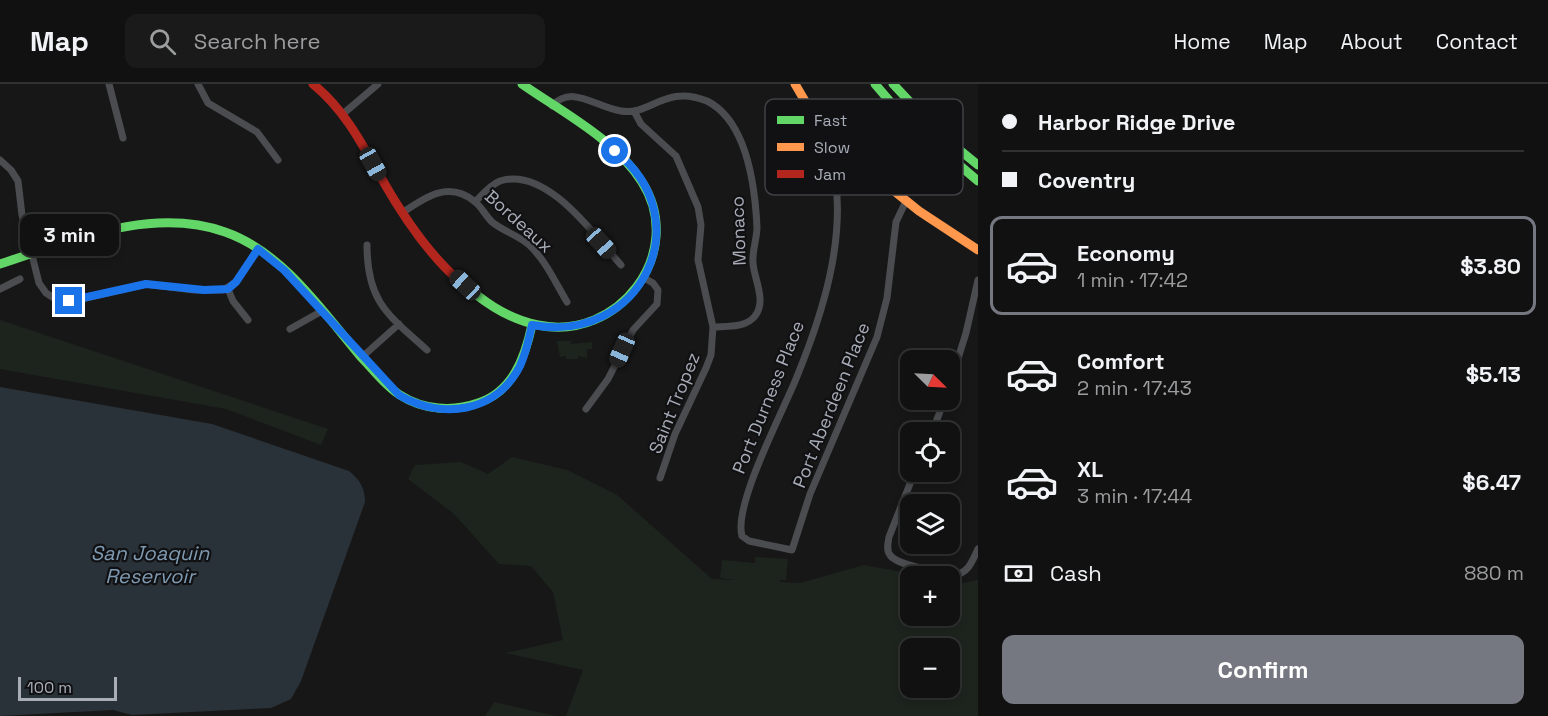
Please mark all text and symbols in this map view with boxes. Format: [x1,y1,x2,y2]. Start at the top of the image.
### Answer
search box [125,14,545,68]
text: Map [30,23,89,59]
icon: search [146,25,179,58]
text: Search here [194,27,321,55]
text: Home [1173,28,1231,55]
text: Map [1264,28,1308,55]
text: About [1341,28,1403,55]
text: Contact [1436,28,1518,55]
legend [765,99,963,195]
text: Harbor Ridge Drive [1038,108,1235,136]
text: Fast [814,110,847,131]
route start [601,137,628,164]
text: Slow [814,137,850,158]
car [356,144,390,184]
text: Jam [814,164,846,185]
text: Coventry [1038,166,1135,194]
street label: Bordeaux [480,185,558,257]
street label: Monaco [725,196,751,266]
callout: 3 min [20,214,118,256]
text: 3 min [44,222,95,248]
car [582,224,620,262]
icon: car [1005,239,1059,293]
text: Economy [1077,239,1175,267]
text: $3.80 [1460,252,1521,280]
car [446,266,484,304]
text: 1 min · 17:42 [1077,267,1188,293]
route end [55,287,82,314]
street label: Port Durness Place [727,317,809,477]
street label: Port Aberdeen Place [787,319,875,491]
car [606,330,638,370]
icon: car [1005,347,1059,401]
text: Comfort [1077,347,1165,375]
street label: Saint Tropez [643,349,705,457]
north arrow [900,350,960,410]
map controls [900,350,960,698]
text: $5.13 [1466,360,1521,388]
text: 2 min · 17:43 [1077,375,1192,401]
button: locate [900,422,960,482]
icon: car [1005,455,1059,509]
text: XL [1077,455,1103,483]
text: $6.47 [1462,468,1521,496]
text: 3 min · 17:44 [1077,483,1192,509]
button: layers [900,494,960,554]
water label: San Joaquin Reservoir [91,540,210,589]
icon: cash [1002,557,1035,590]
text: Cash [1050,559,1102,587]
text: 880 m [1464,560,1524,586]
button: + [900,566,960,626]
button: Confirm [1002,635,1524,704]
button: − [900,638,960,698]
scale bar [18,674,117,702]
text: 100 m [27,677,72,698]

